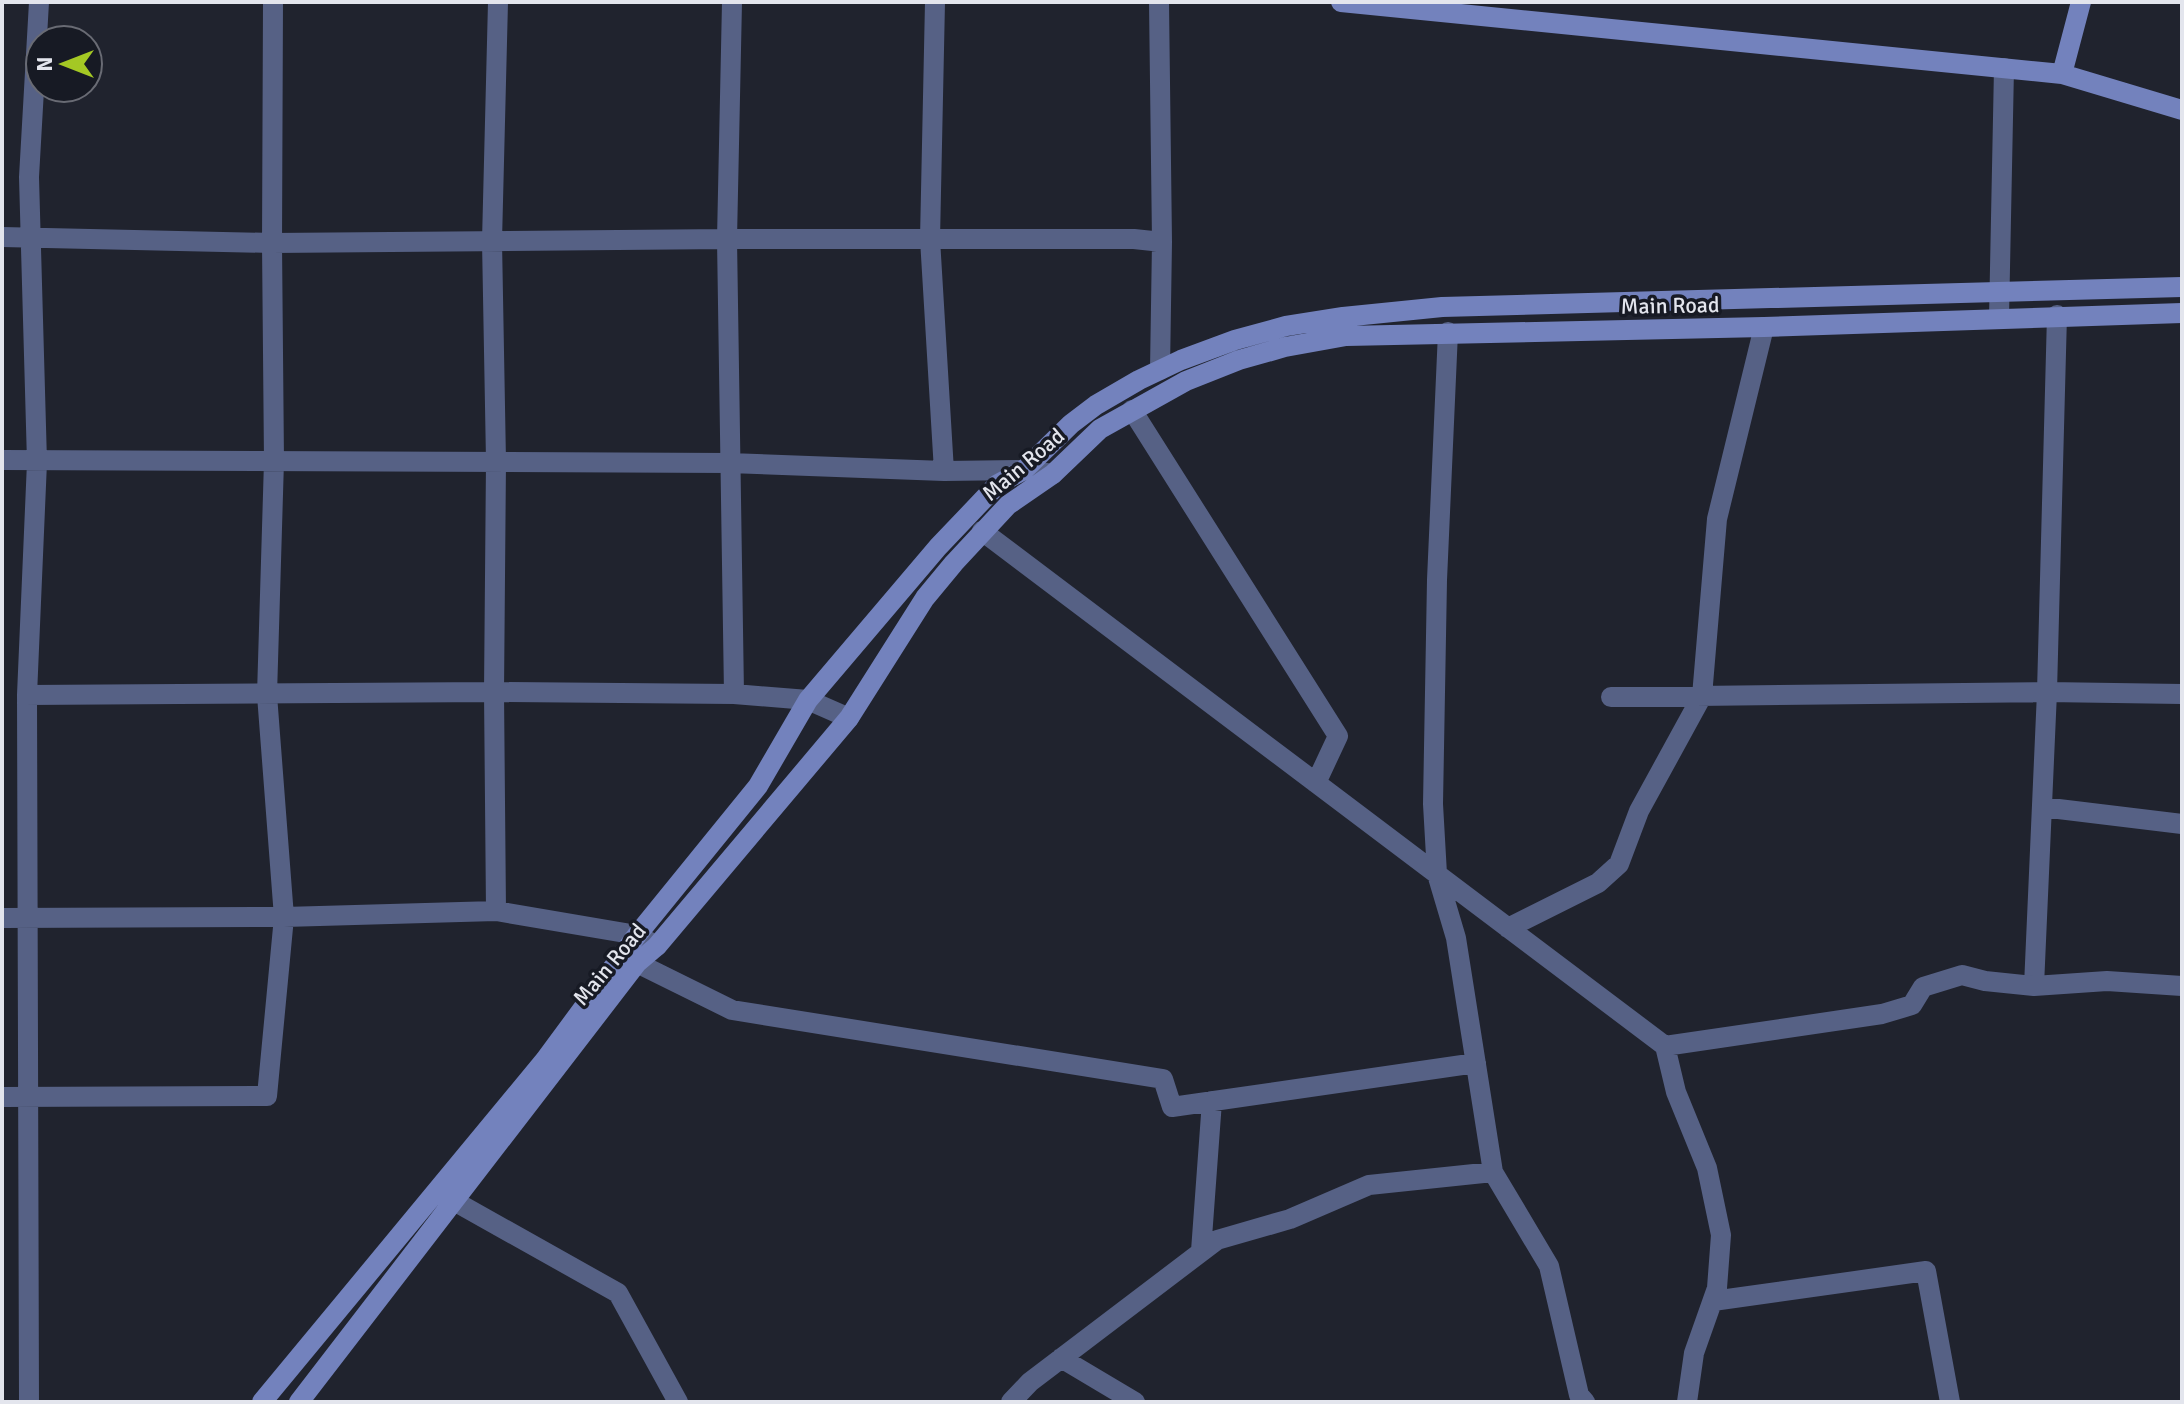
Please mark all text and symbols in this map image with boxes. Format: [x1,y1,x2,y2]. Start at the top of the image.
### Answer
north arrow [24,24,104,104]
text: N [31,56,58,72]
street label: Main Road [1620,291,1720,320]
street label: Main Road [977,422,1070,506]
street label: Main Road [567,918,651,1011]

